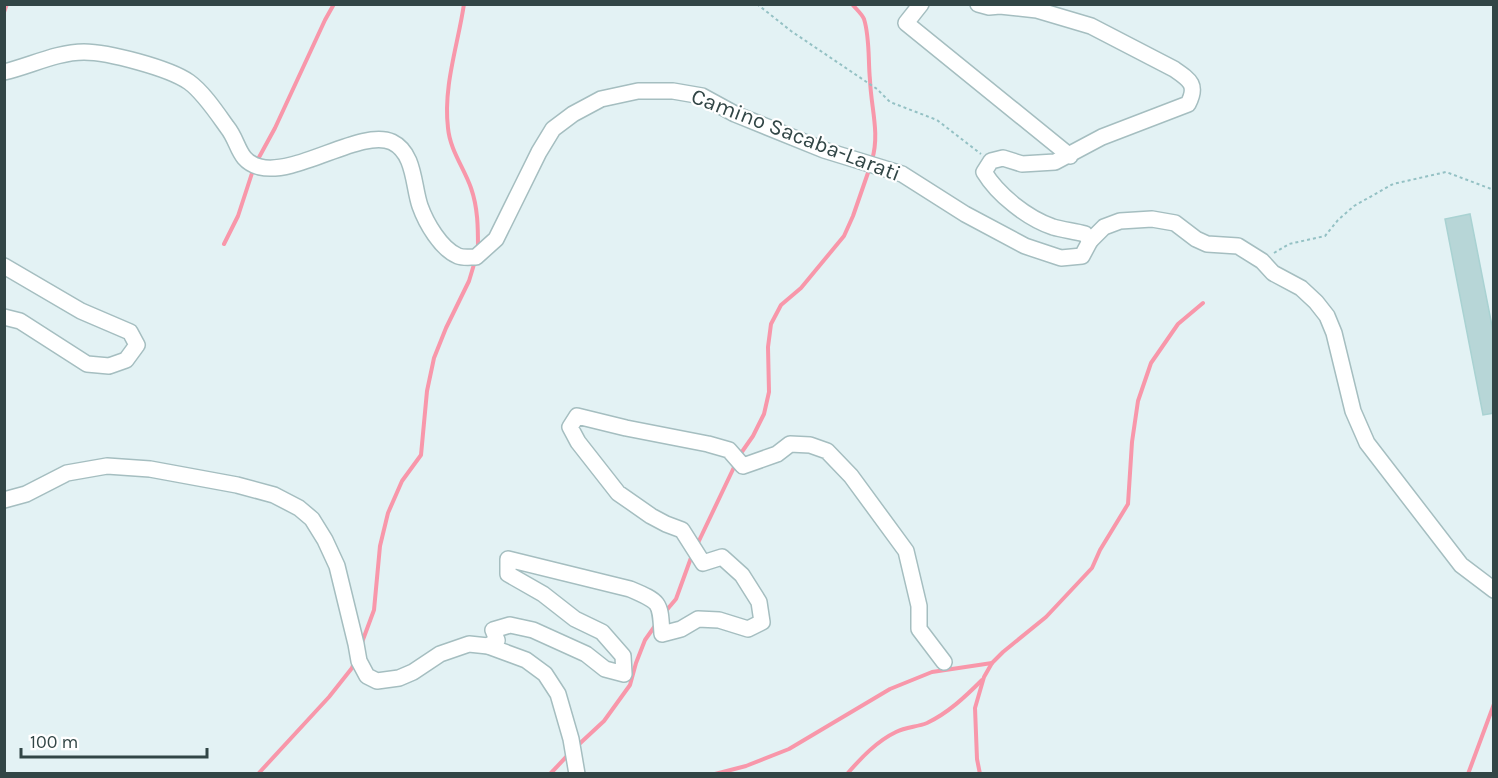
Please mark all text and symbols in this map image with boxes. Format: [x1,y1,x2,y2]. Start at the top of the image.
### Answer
street label: Camino Sacaba-Larati [688,83,904,187]
scale bar [21,721,207,759]
text: 100 m [30,731,78,753]

